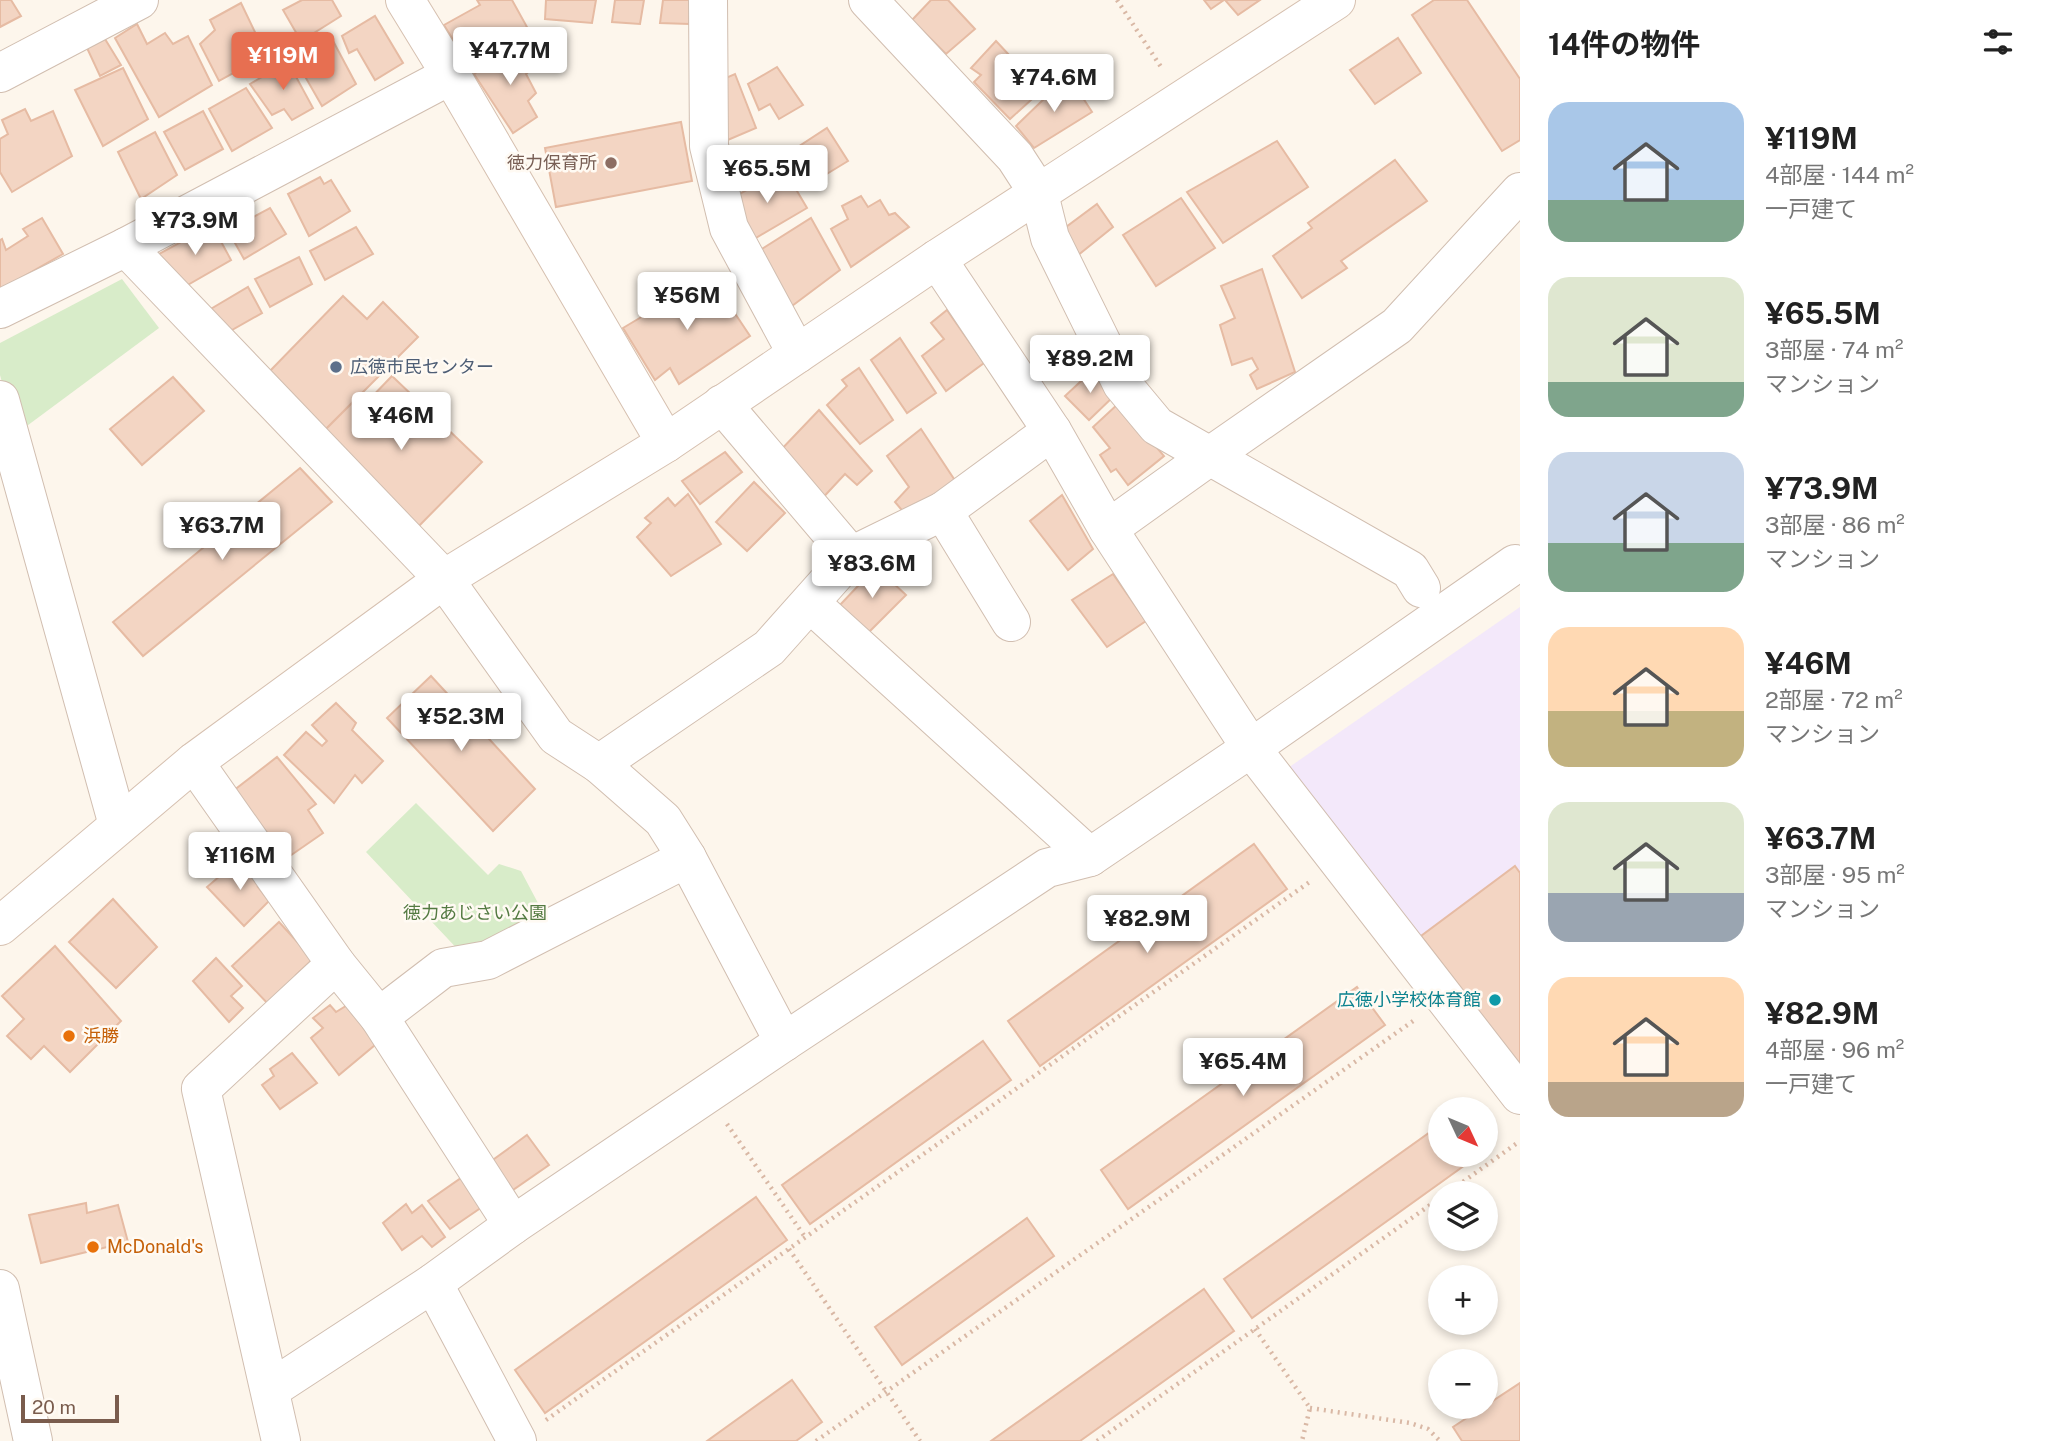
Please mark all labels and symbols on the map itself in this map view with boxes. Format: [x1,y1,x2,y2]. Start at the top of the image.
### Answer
pin: ¥47.7M [453,28,567,87]
pin: ¥119M [234,32,332,92]
pin: ¥74.6M [997,54,1111,114]
pin: ¥65.5M [710,146,824,205]
place label: 徳力保育所 [507,152,597,173]
marker: 徳力保育所 [603,155,619,171]
pin: ¥73.9M [138,198,252,257]
pin: ¥56M [646,272,728,332]
pin: ¥89.2M [1033,336,1147,395]
place label: 広徳市民センター [350,356,494,377]
marker: 広徳市民センター [328,359,344,375]
pin: ¥46M [360,392,442,452]
pin: ¥63.7M [165,503,279,562]
pin: ¥83.6M [815,540,929,600]
pin: ¥52.3M [404,694,518,753]
pin: ¥116M [191,832,289,892]
pin: ¥82.9M [1090,895,1204,955]
park label: 徳力あじさい公園 [403,902,547,923]
place label: 広徳小学校体育館 [1337,989,1481,1010]
marker: 広徳小学校体育館 [1487,992,1503,1008]
place label: 浜勝 [83,1025,119,1046]
marker: 浜勝 [61,1028,77,1044]
pin: ¥65.4M [1186,1038,1300,1098]
north arrow [1428,1097,1498,1167]
place label: McDonald's [107,1236,203,1257]
marker: McDonald's [85,1239,101,1255]
scale bar [21,1392,119,1424]

